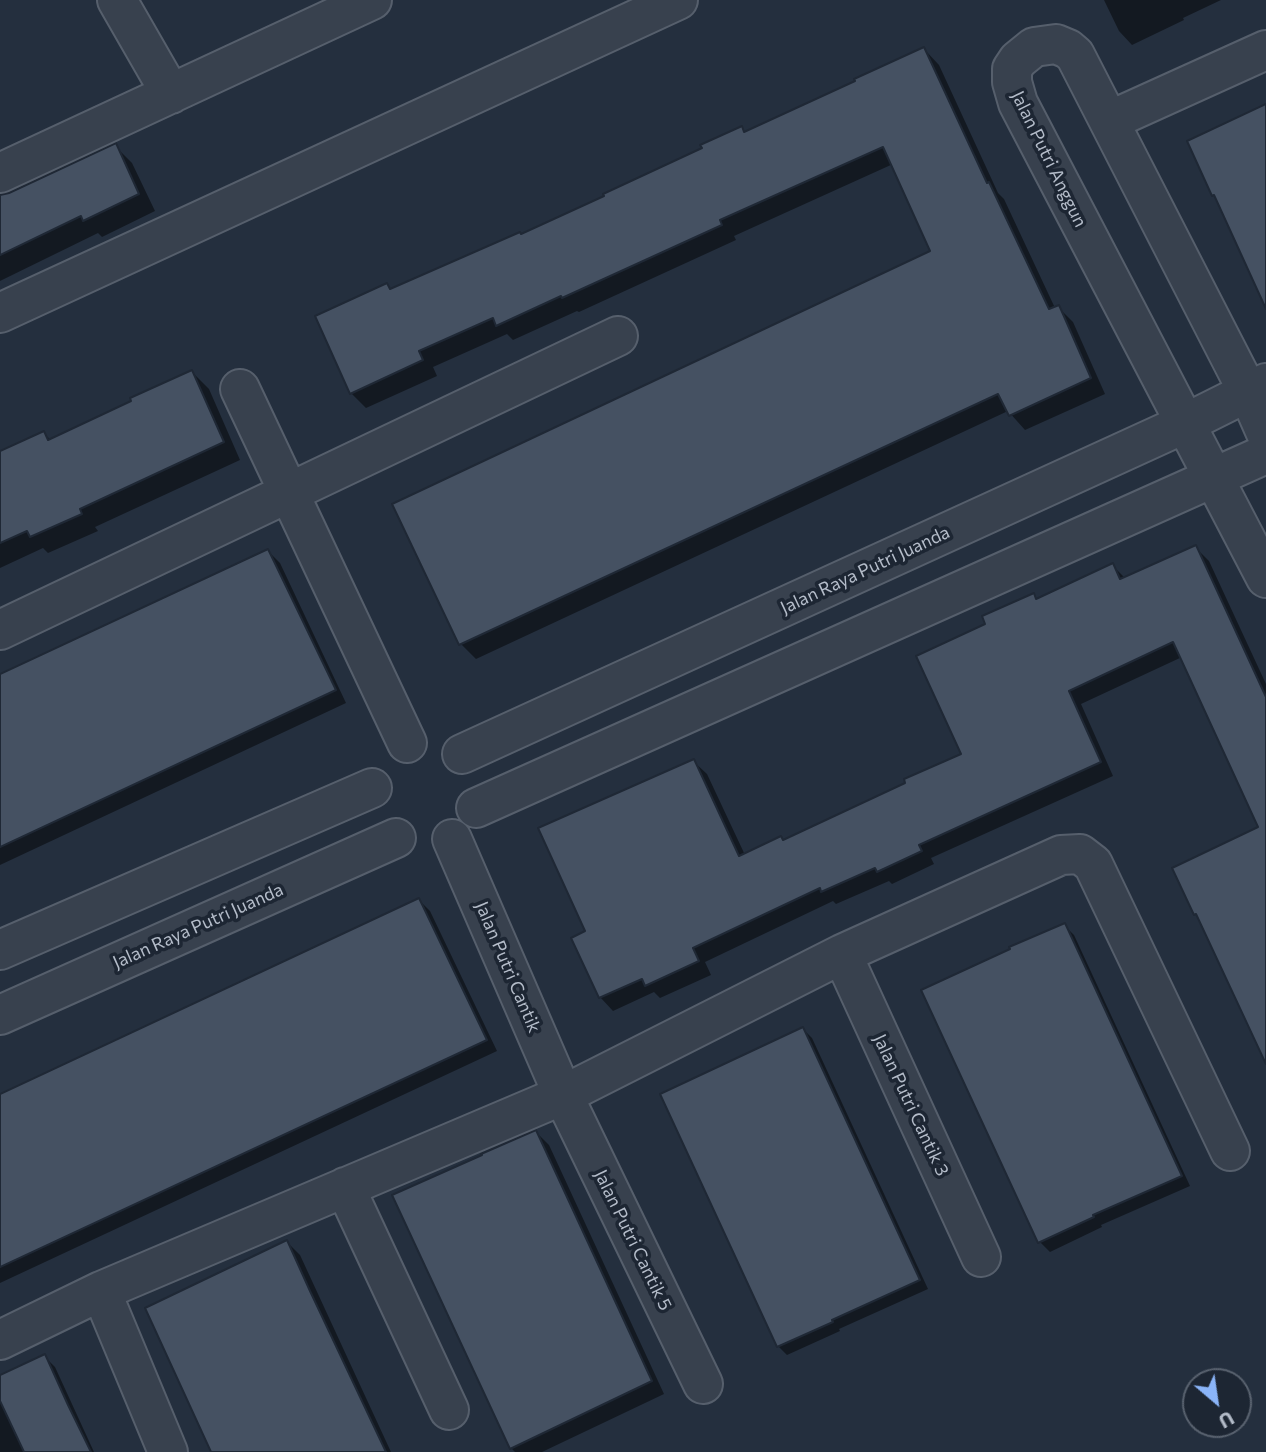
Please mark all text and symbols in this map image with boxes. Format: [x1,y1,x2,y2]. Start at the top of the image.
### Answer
street label: Jalan Putri Anggun [1007,87,1091,231]
street label: Jalan Raya Putri Juanda [777,521,953,619]
street label: Jalan Raya Putri Juanda [109,879,287,973]
street label: Jalan Putri Cantik [471,898,545,1036]
street label: Jalan Putri Cantik 3 [869,1031,953,1179]
street label: Jalan Putri Cantik 5 [590,1166,676,1314]
north arrow [1182,1368,1252,1438]
text: U [1215,1407,1238,1433]

